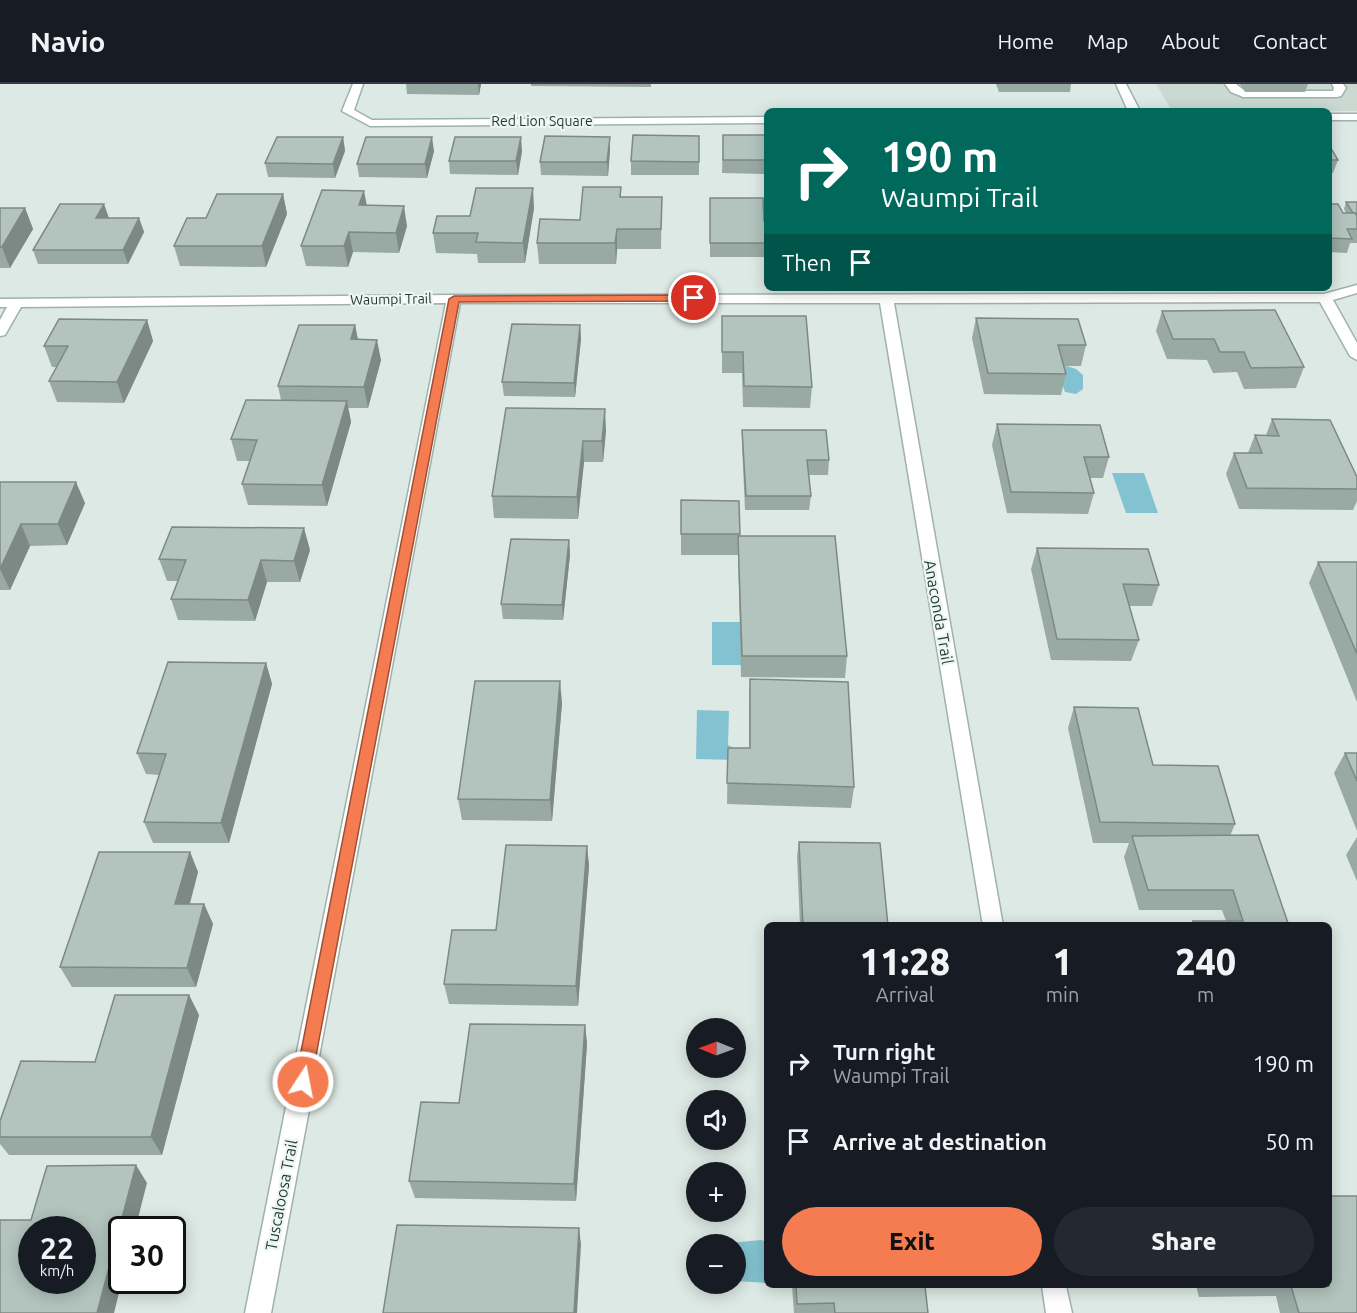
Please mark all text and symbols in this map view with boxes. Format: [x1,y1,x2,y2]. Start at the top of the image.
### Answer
text: Navio [30,26,105,57]
text: Home [997,29,1054,53]
text: Map [1087,29,1128,53]
text: About [1161,29,1220,53]
text: Contact [1253,29,1327,53]
street label: Red Lion Square [491,113,593,129]
icon: right [782,132,860,210]
text: 190 m [881,133,998,180]
text: Waumpi Trail [881,182,1038,212]
icon: arrive [844,246,877,279]
text: Then [782,250,832,275]
pin [668,272,719,323]
icon: arrive [677,281,710,314]
street label: Waumpi Trail [350,290,432,308]
street label: Anaconda Trail [921,558,957,666]
text: 11:28 [860,941,950,982]
text: 1 [1052,941,1073,982]
text: 240 [1175,941,1236,982]
text: Arrival [876,983,934,1006]
text: min [1046,983,1079,1006]
text: m [1197,983,1214,1006]
north arrow [686,1018,746,1078]
map controls [686,1018,746,1294]
text: Turn right [833,1039,935,1064]
icon: right [782,1047,815,1080]
position arrow [271,1050,335,1114]
text: 190 m [1253,1051,1314,1076]
text: Waumpi Trail [833,1064,950,1087]
button: sound [686,1090,746,1150]
icon: arrive [782,1125,815,1158]
text: Arrive at destination [833,1129,1047,1154]
text: 50 m [1265,1129,1314,1154]
street label: Tuscaloosa Trail [261,1138,301,1252]
button: + [686,1162,746,1222]
button: Exit [782,1207,1042,1276]
button: Share [1054,1207,1314,1276]
speed limit sign: 30 [108,1216,186,1294]
text: 22 [40,1231,74,1265]
button: − [686,1234,746,1294]
text: km/h [40,1262,74,1279]

